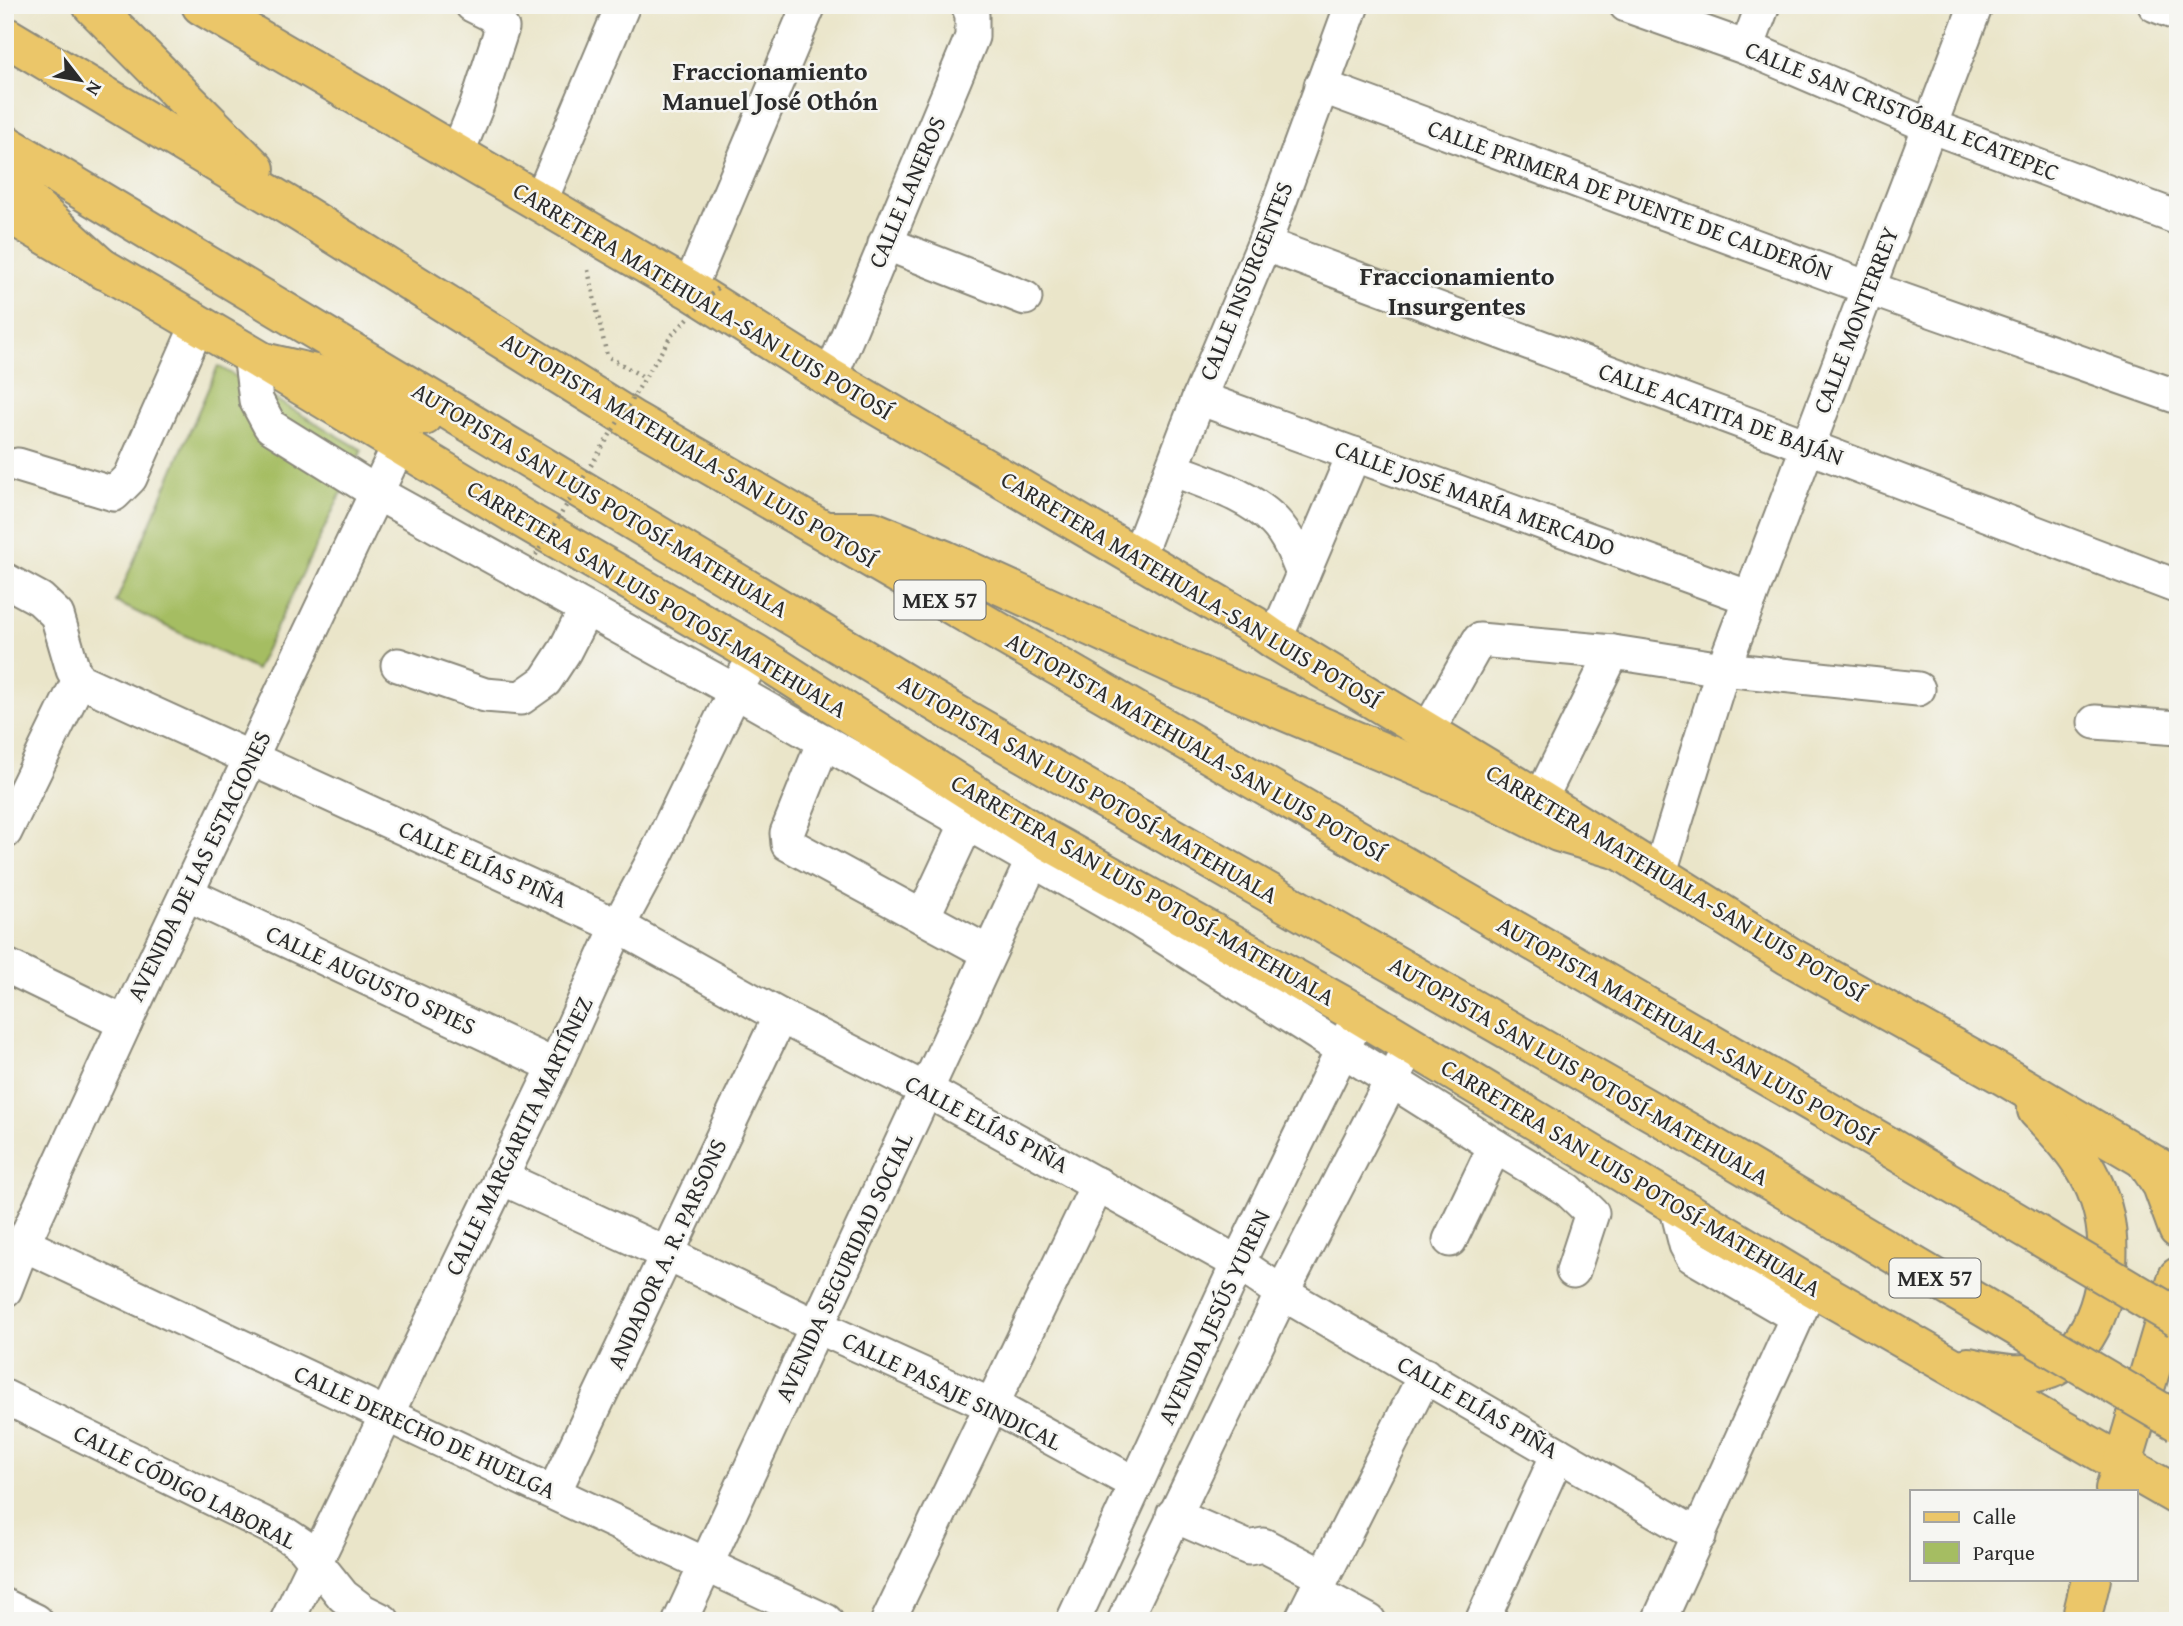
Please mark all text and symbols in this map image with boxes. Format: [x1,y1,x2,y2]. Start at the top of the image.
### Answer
street label: CALLE SAN CRISTÓBAL ECATEPEC [1740,31,2064,190]
north arrow [46,46,116,116]
district label: Fraccionamiento Manuel José Othón [662,51,879,120]
text: N [79,76,110,102]
street label: CALLE LANEROS [859,110,954,273]
street label: CALLE PRIMERA DE PUENTE DE CALDERÓN [1423,110,1838,289]
street label: CARRETERA MATEHUALA-SAN LUIS POTOSÍ [507,173,900,429]
street label: CALLE INSURGENTES [1190,176,1301,385]
street label: CALLE MONTERREY [1804,221,1907,418]
district label: Fraccionamiento Insurgentes [1359,256,1555,325]
street label: AUTOPISTA MATEHUALA-SAN LUIS POTOSÍ [495,323,885,576]
street label: CALLE ACATITA DE BAJÁN [1594,353,1849,474]
street label: AUTOPISTA SAN LUIS POTOSÍ-MATEHUALA [406,373,795,626]
street label: CALLE JOSÉ MARÍA MERCADO [1330,430,1620,565]
street label: CARRETERA MATEHUALA-SAN LUIS POTOSÍ [995,462,1388,718]
street label: CARRETERA SAN LUIS POTOSÍ-MATEHUALA [461,471,854,727]
road number: MEX 57 [894,580,986,620]
street label: AUTOPISTA MATEHUALA-SAN LUIS POTOSÍ [1000,623,1393,870]
street label: AUTOPISTA SAN LUIS POTOSÍ-MATEHUALA [892,665,1285,912]
street label: AVENIDA DE LAS ESTACIONES [118,725,279,1007]
street label: CARRETERA MATEHUALA-SAN LUIS POTOSÍ [1480,755,1873,1011]
street label: CARRETERA SAN LUIS POTOSÍ-MATEHUALA [945,765,1342,1014]
street label: CALLE ELÍAS PIÑA [393,811,573,917]
street label: AUTOPISTA MATEHUALA-SAN LUIS POTOSÍ [1491,907,1884,1154]
street label: CALLE AUGUSTO SPIES [260,916,482,1044]
street label: AUTOPISTA SAN LUIS POTOSÍ-MATEHUALA [1383,947,1776,1194]
street label: CALLE MARGARITA MARTÍNEZ [436,990,601,1281]
street label: CARRETERA SAN LUIS POTOSÍ-MATEHUALA [1435,1050,1828,1306]
street label: CALLE ELÍAS PIÑA [899,1066,1076,1182]
street label: AVENIDA SEGURIDAD SOCIAL [766,1126,922,1407]
street label: ANDADOR A. R. PARSONS [598,1133,735,1375]
street label: AVENIDA JESÚS YUREN [1148,1203,1279,1430]
road number: MEX 57 [1890,1259,1980,1298]
street label: CALLE PASAJE SINDICAL [837,1322,1068,1459]
street label: CALLE ELÍAS PIÑA [1391,1346,1566,1467]
street label: CALLE DERECHO DE HUELGA [288,1355,562,1508]
street label: CALLE CÓDIGO LABORAL [68,1415,303,1558]
legend [1910,1490,2138,1580]
text: Calle [1973,1501,2016,1532]
text: Parque [1973,1537,2035,1568]

